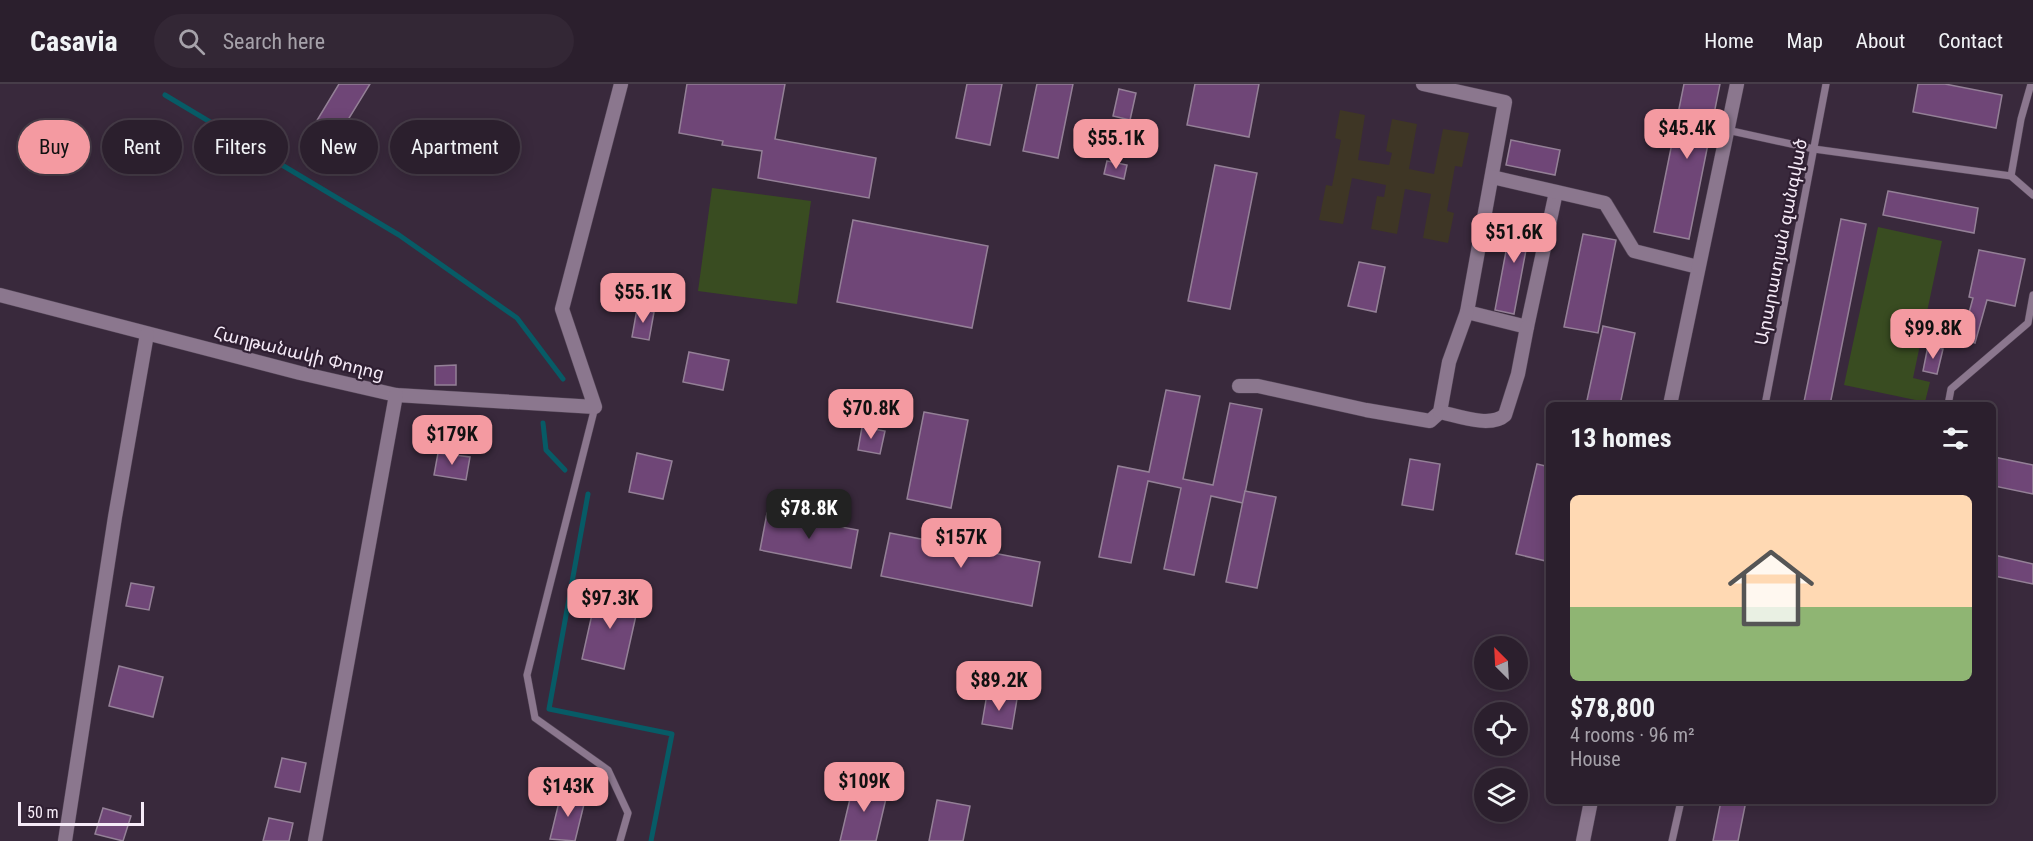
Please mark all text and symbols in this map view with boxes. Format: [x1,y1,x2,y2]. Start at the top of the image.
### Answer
search box [154,14,574,68]
text: Casavia [30,25,118,58]
icon: search [175,25,208,58]
text: Search here [223,29,325,54]
text: Home [1704,29,1754,53]
text: Map [1787,29,1823,53]
text: About [1856,29,1905,53]
text: Contact [1938,29,2003,53]
pin: $45.4K [1638,109,1736,160]
text: $45.4K [1658,116,1716,140]
pin: $55.1K [1067,119,1165,170]
chip: Buy [18,120,90,174]
chip: Rent [102,120,182,174]
chip: Filters [194,120,288,174]
chip: New [300,120,378,174]
chip: Apartment [390,120,520,174]
text: $55.1K [1087,126,1145,150]
street label: Արարատյան զանգված [1750,136,1811,347]
pin: $51.6K [1465,213,1563,264]
text: $51.6K [1485,220,1543,244]
pin: $55.1K [594,273,692,324]
text: $55.1K [614,280,672,304]
pin: $99.8K [1884,309,1982,360]
text: $99.8K [1904,316,1962,340]
street label: Հաղթանակի Փողոց [212,321,386,384]
pin: $70.8K [822,389,920,440]
text: $70.8K [842,396,900,420]
pin: $179K [410,415,494,466]
text: $179K [426,422,478,446]
icon: filters [1939,422,1972,455]
text: 13 homes [1570,423,1672,453]
pin: $78.8K [760,489,858,540]
text: $78.8K [780,496,838,520]
pin: $157K [919,518,1003,569]
text: $157K [935,525,987,549]
icon: home [1717,534,1825,642]
pin: $97.3K [561,579,659,630]
text: $97.3K [581,586,639,610]
north arrow [1474,636,1528,690]
map controls [1474,636,1528,822]
pin: $89.2K [950,661,1048,712]
text: $89.2K [970,668,1028,692]
text: $78,800 [1570,693,1655,723]
button: locate [1474,702,1528,756]
text: 4 rooms · 96 m² [1570,723,1695,747]
text: House [1570,747,1621,771]
pin: $109K [822,762,906,813]
pin: $143K [526,767,610,818]
button: layers [1474,768,1528,822]
text: $109K [838,769,890,793]
text: $143K [542,774,594,798]
scale bar [18,799,144,826]
text: 50 m [27,803,59,822]

